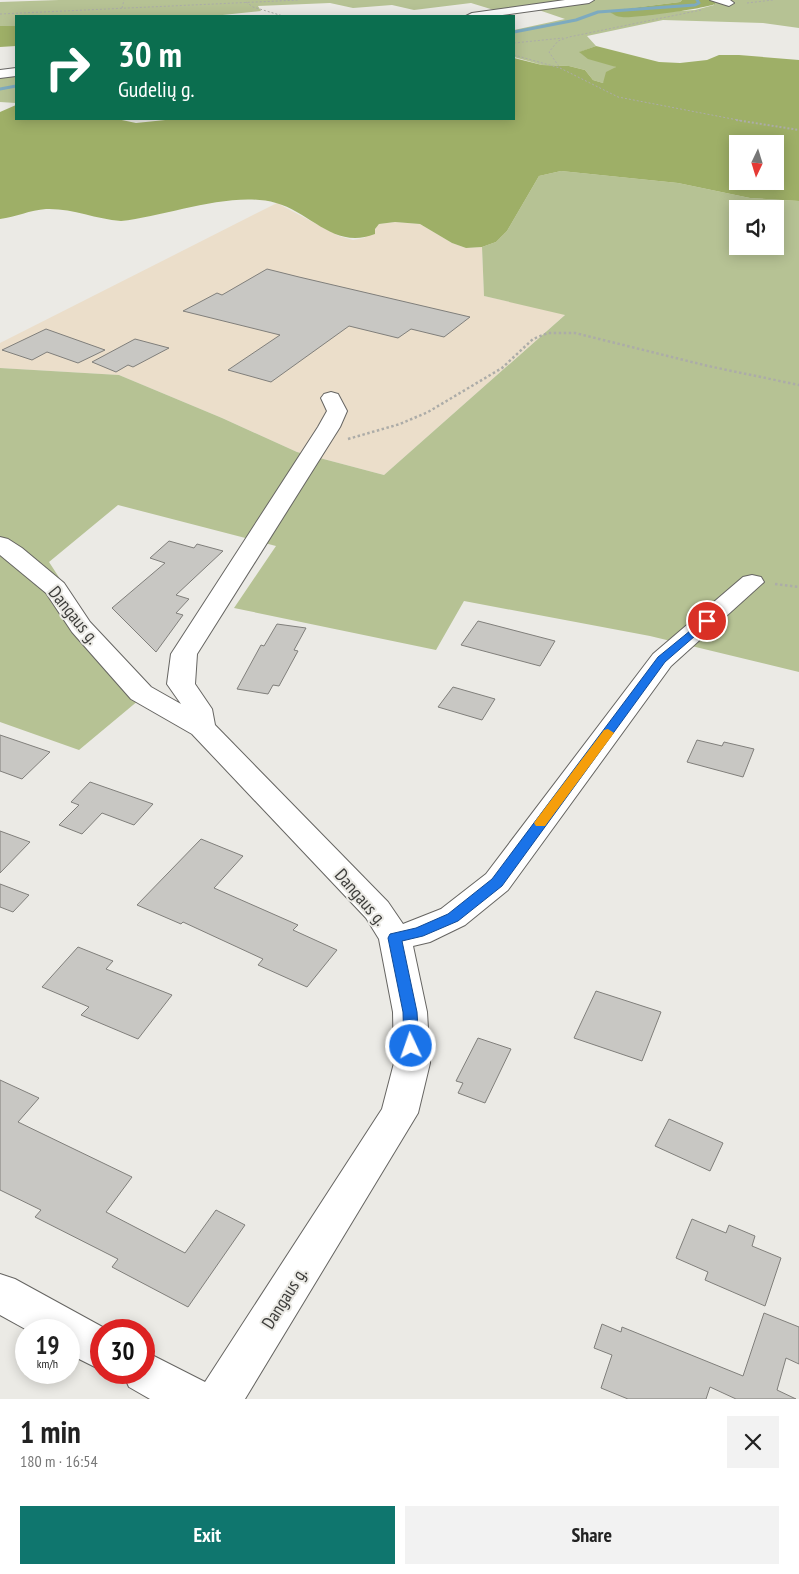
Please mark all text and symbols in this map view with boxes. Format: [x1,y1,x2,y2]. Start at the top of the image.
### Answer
text: 30 m [118,31,182,77]
icon: right [35,35,100,100]
text: Gudelių g. [118,75,195,103]
north arrow [729,135,784,190]
map controls [729,135,784,255]
button: sound [729,200,784,255]
street label: Dangaus g. [44,581,104,649]
pin [686,600,728,642]
icon: arrive [693,607,721,635]
street label: Dangaus g. [330,864,392,930]
position arrow [384,1019,436,1071]
street label: Dangaus g. [256,1263,312,1333]
speed limit sign: 30 [90,1319,155,1384]
text: 19 [36,1329,59,1361]
text: km/h [37,1356,58,1371]
text: 1 min [20,1412,81,1451]
button: close [727,1416,779,1468]
text: 180 m · 16:54 [20,1451,98,1471]
button: Exit [20,1506,395,1564]
button: Share [405,1506,779,1564]

